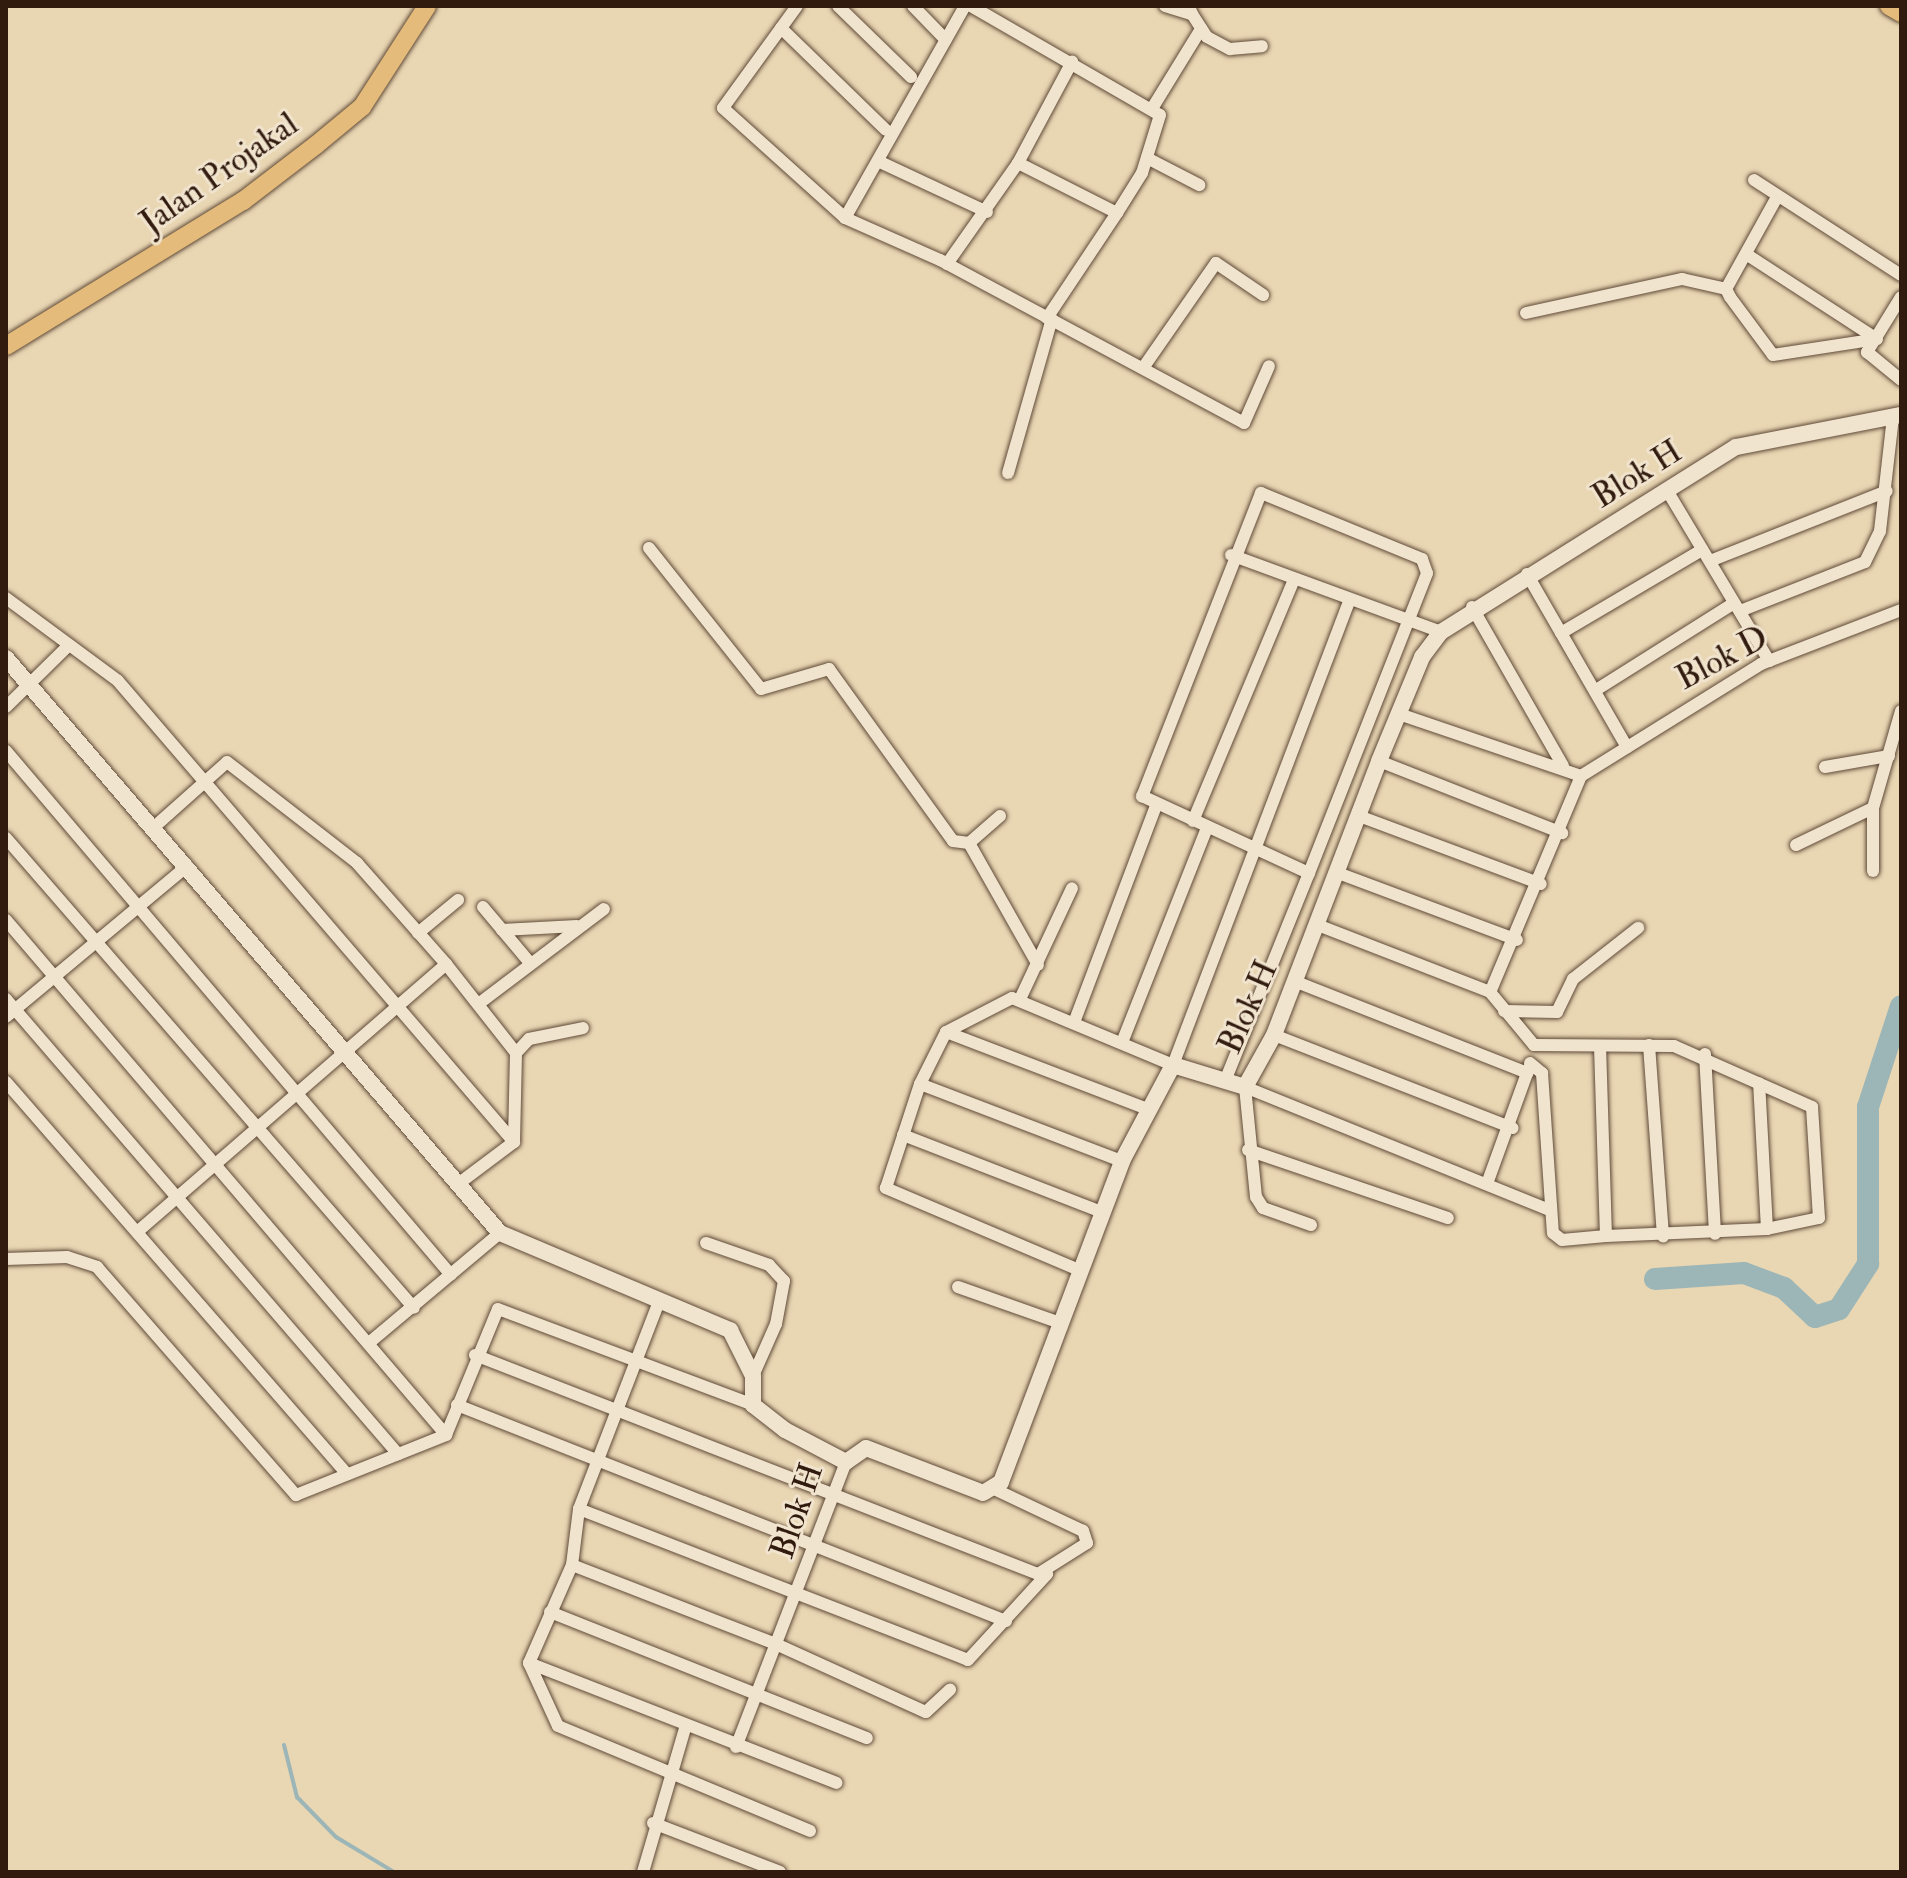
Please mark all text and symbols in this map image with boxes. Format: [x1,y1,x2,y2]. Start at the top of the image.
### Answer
street label: Jalan Projakal [132,104,306,242]
street label: Blok H [1585,431,1689,517]
street label: Blok D [1669,617,1775,699]
street label: Blok H [1209,954,1287,1060]
street label: Blok H [762,1458,832,1564]

